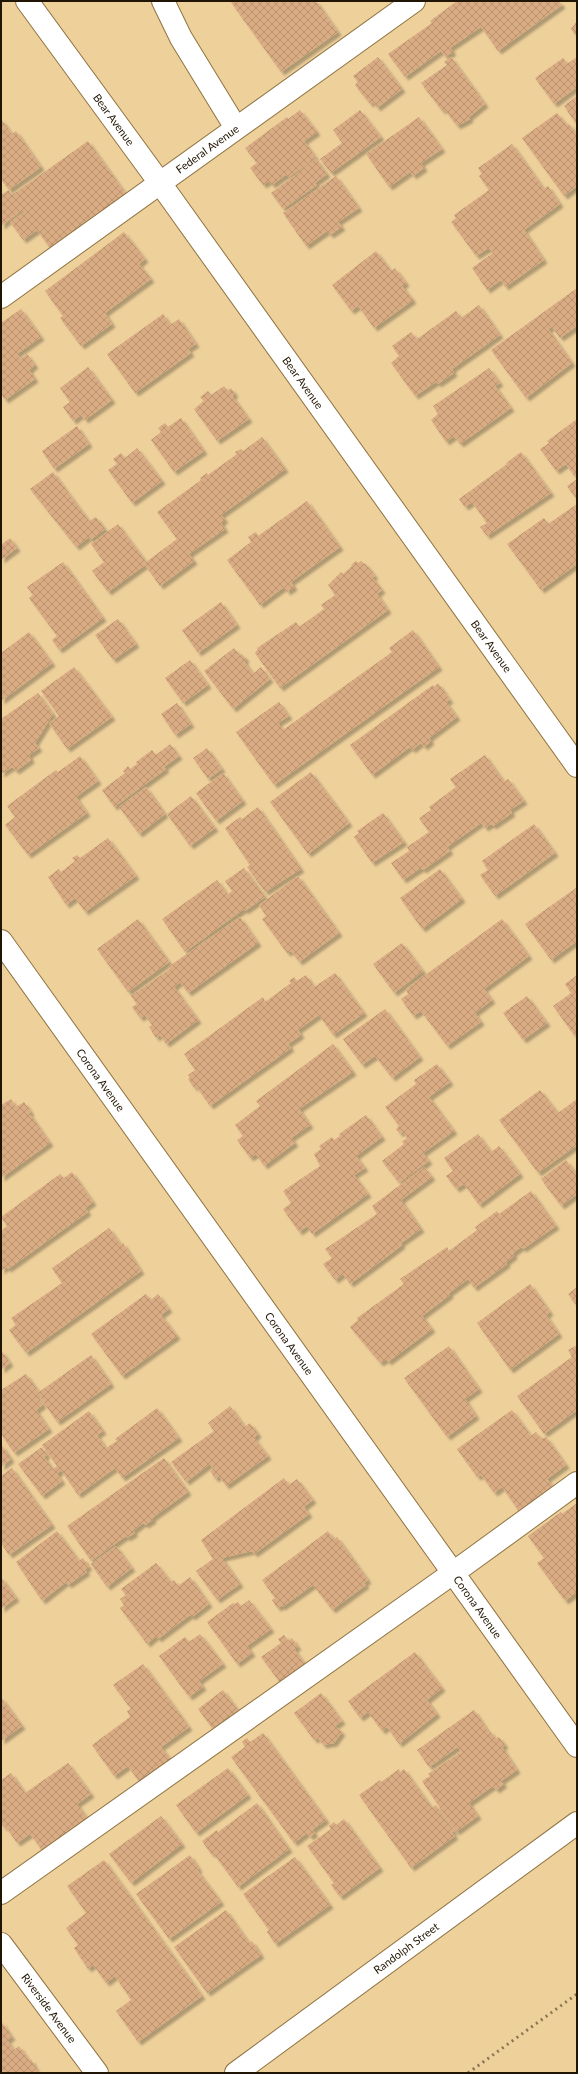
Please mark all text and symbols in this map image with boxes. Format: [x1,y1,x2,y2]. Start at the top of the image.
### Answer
street label: Bear Avenue [91,91,137,148]
street label: Federal Avenue [173,122,241,176]
street label: Bear Avenue [280,354,326,411]
street label: Bear Avenue [469,617,515,675]
street label: Corona Avenue [74,1046,128,1114]
street label: Corona Avenue [263,1309,316,1377]
street label: Corona Avenue [451,1573,505,1641]
street label: Randolph Street [371,1920,441,1976]
street label: Riverside Avenue [19,1971,79,2045]

